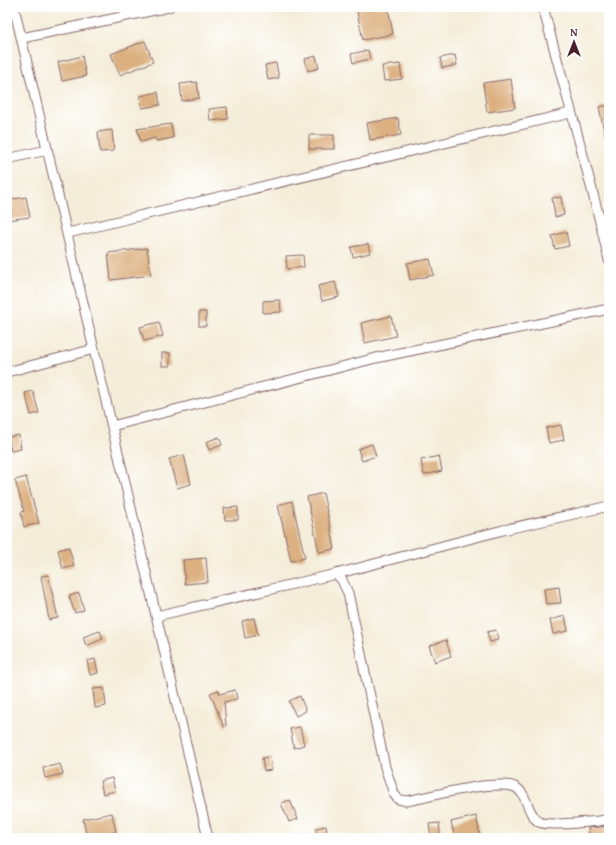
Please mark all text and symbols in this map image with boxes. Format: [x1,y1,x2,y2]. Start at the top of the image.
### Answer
north arrow [554,22,594,62]
text: N [570,24,578,40]

